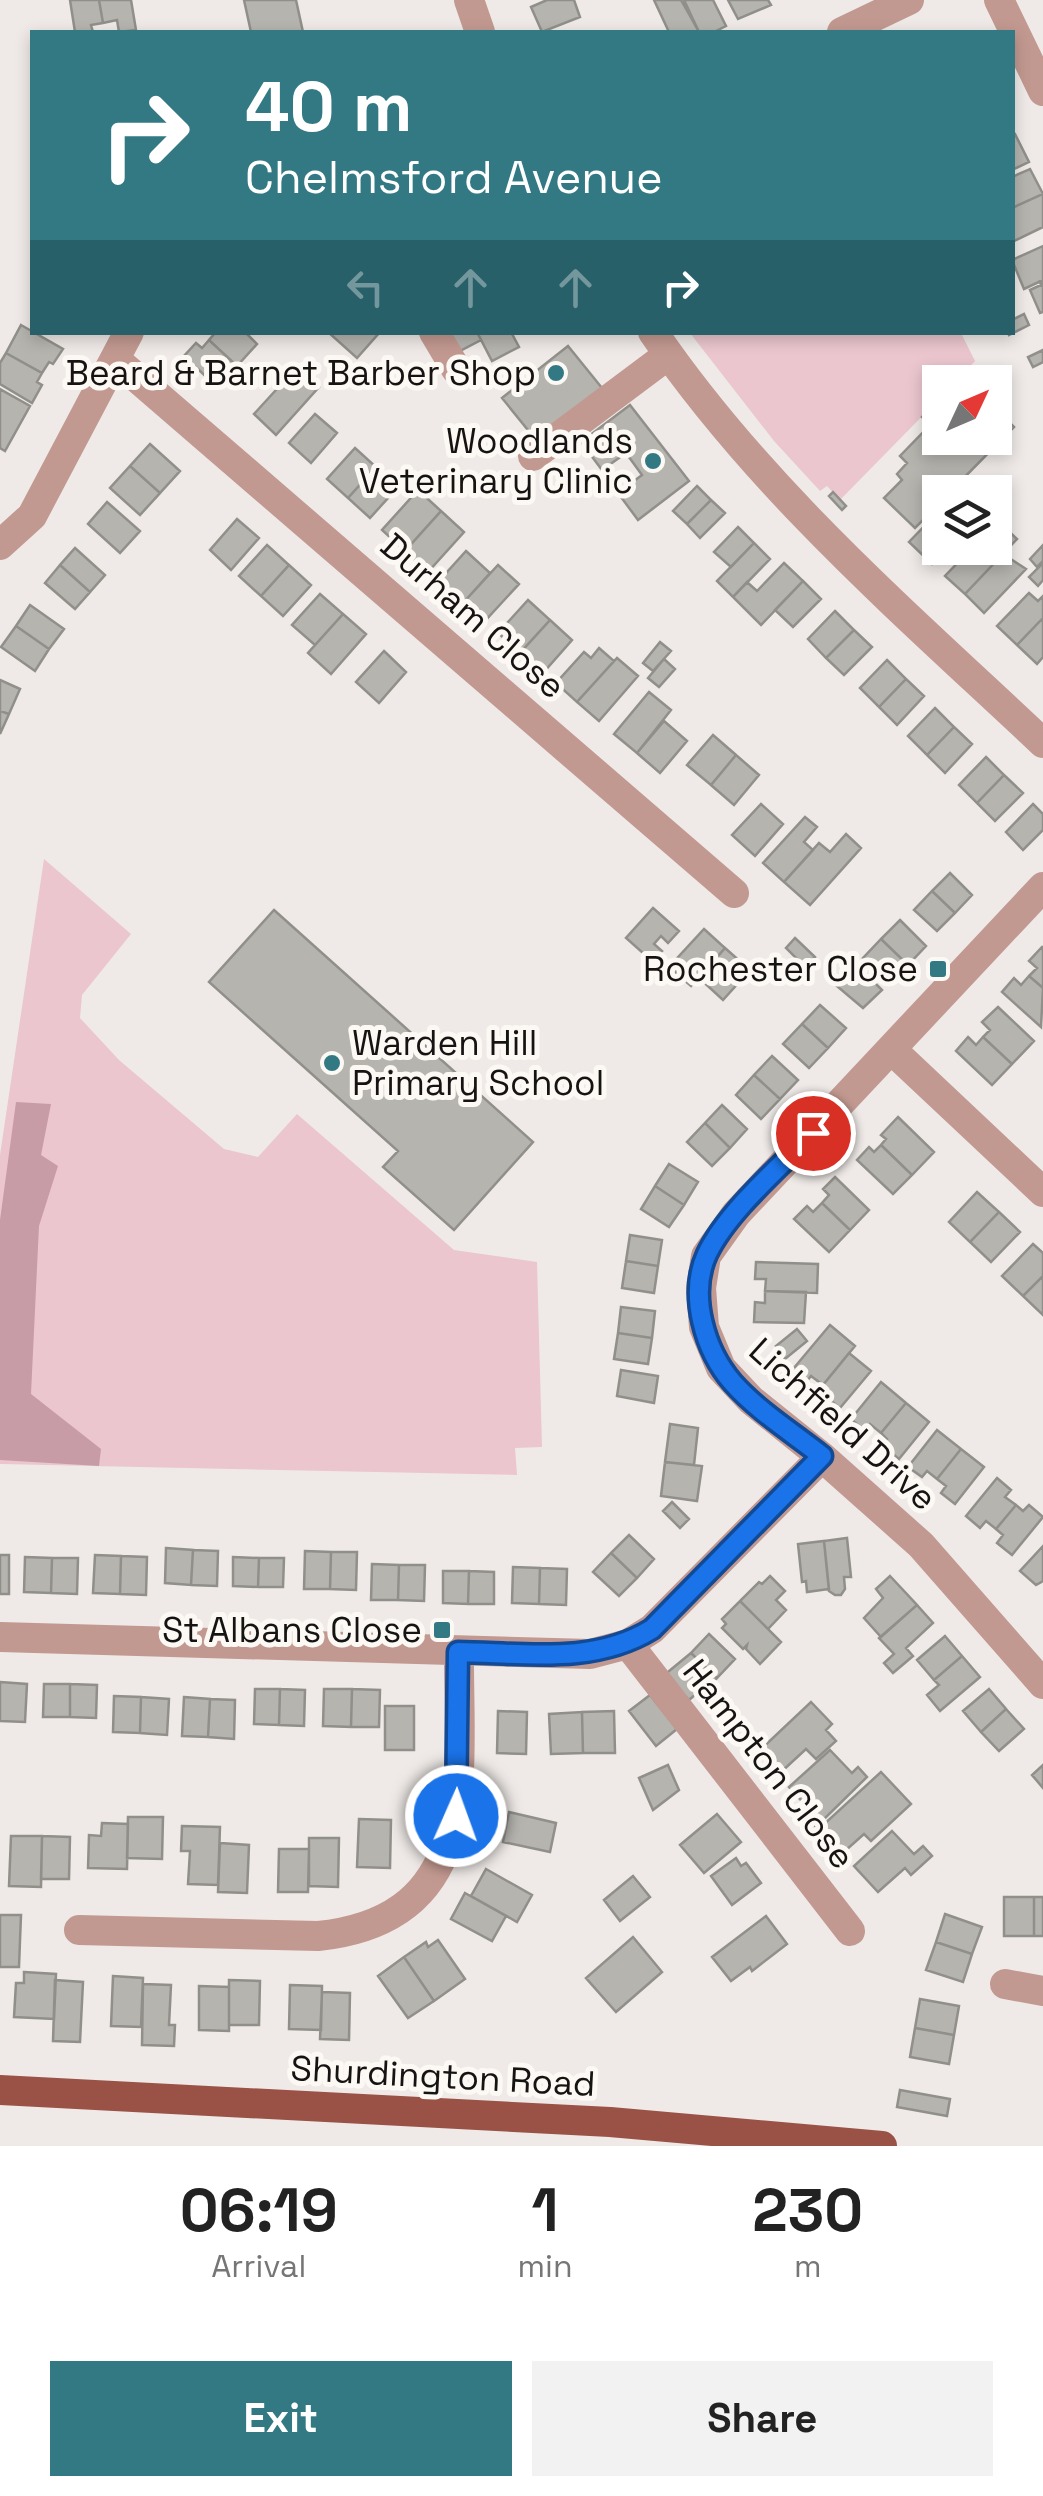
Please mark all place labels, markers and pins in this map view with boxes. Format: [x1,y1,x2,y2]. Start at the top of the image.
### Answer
place label: Beard & Barnet Barber Shop [66,351,536,395]
marker: Beard & Barnet Barber Shop [545,362,567,384]
place label: Woodlands Veterinary Clinic [359,419,633,503]
marker: Woodlands Veterinary Clinic [642,450,664,472]
place label: Rochester Close [643,947,918,991]
marker: Rochester Close [927,958,949,980]
place label: Warden Hill Primary School [352,1021,604,1105]
marker: Warden Hill Primary School [321,1052,343,1074]
pin [771,1091,856,1176]
place label: St Albans Close [162,1608,422,1652]
marker: St Albans Close [431,1619,453,1641]

